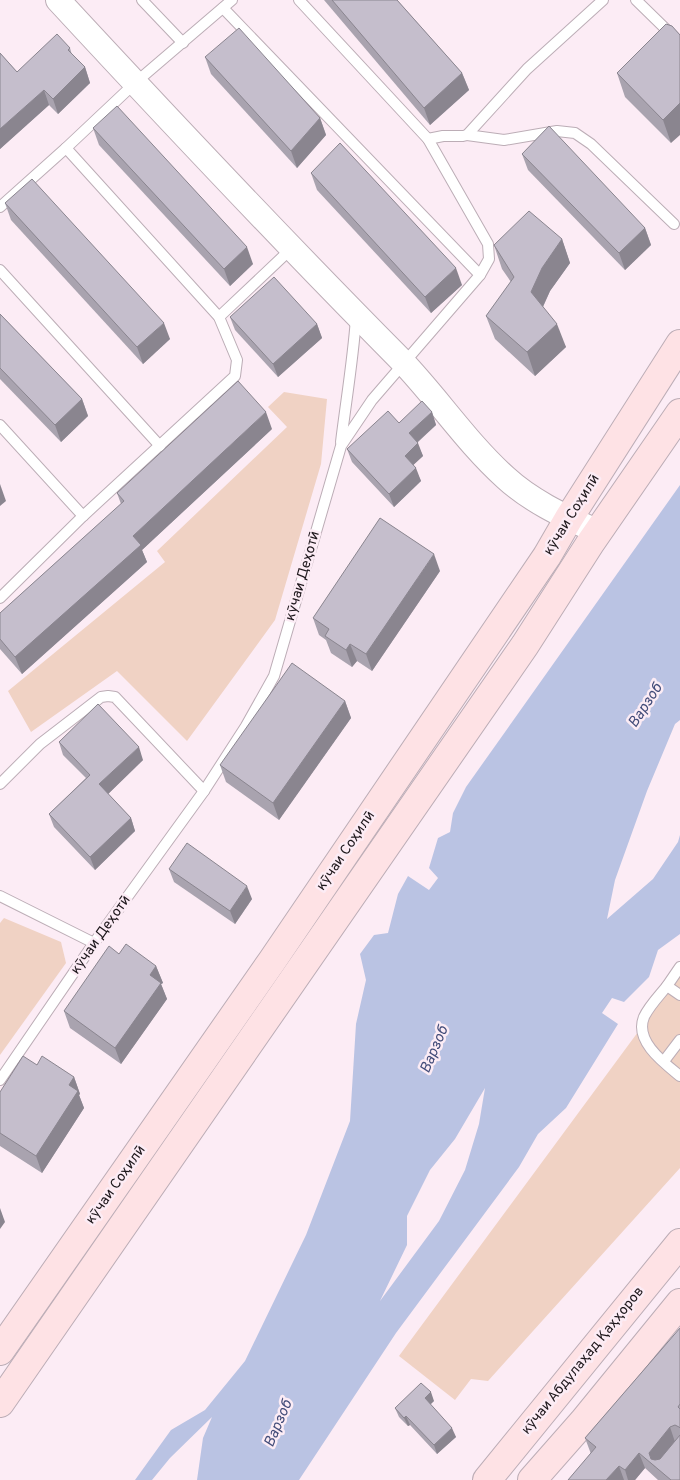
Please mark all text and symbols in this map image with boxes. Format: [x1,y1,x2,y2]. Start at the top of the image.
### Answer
street label: кӯчаи Соҳилӣ [540,471,604,559]
street label: кӯчаи Деҳотӣ [282,529,324,623]
water label: Варзоб [625,679,668,732]
street label: кӯчаи Соҳилӣ [313,808,379,894]
street label: кӯчаи Деҳотӣ [68,892,134,978]
water label: Варзоб [417,1022,454,1076]
street label: кӯчаи Соҳилӣ [83,1142,149,1228]
street label: кӯчаи Абдулаҳад Қаҳҳоров [518,1284,648,1438]
water label: Варзоб [261,1396,298,1450]

